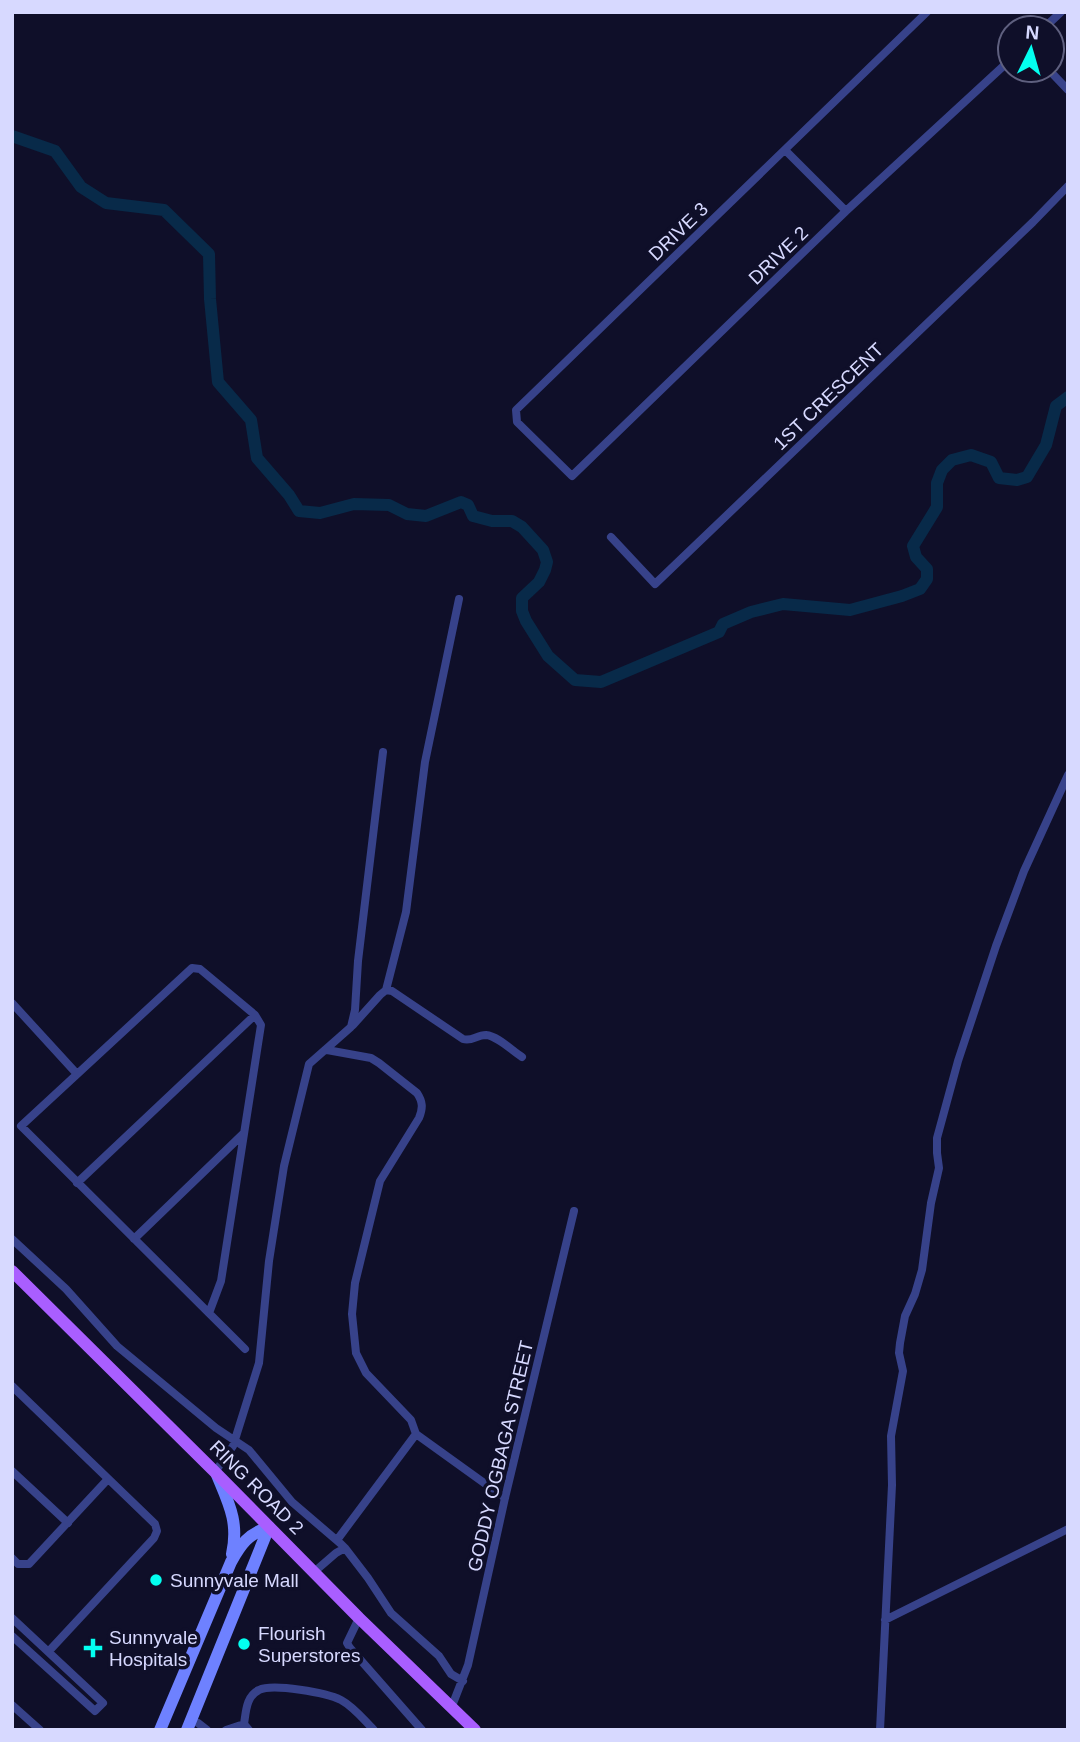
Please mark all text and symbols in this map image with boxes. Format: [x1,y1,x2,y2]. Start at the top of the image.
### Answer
north arrow [996,14,1066,84]
text: N [1025,22,1040,44]
street label: DRIVE 3 [644,198,712,265]
street label: DRIVE 2 [744,222,812,289]
street label: 1ST CRESCENT [769,338,888,454]
street label: GODDY OGBAGA STREET [464,1338,537,1574]
street label: RING ROAD 2 [206,1436,308,1538]
place label: Sunnyvale Mall [170,1570,299,1591]
marker: Sunnyvale Mall [148,1572,164,1588]
place label: Flourish Superstores [258,1623,360,1666]
place label: Sunnyvale Hospitals [109,1627,198,1670]
marker: Flourish Superstores [236,1636,252,1652]
marker: Sunnyvale Hospitals [83,1638,103,1658]

